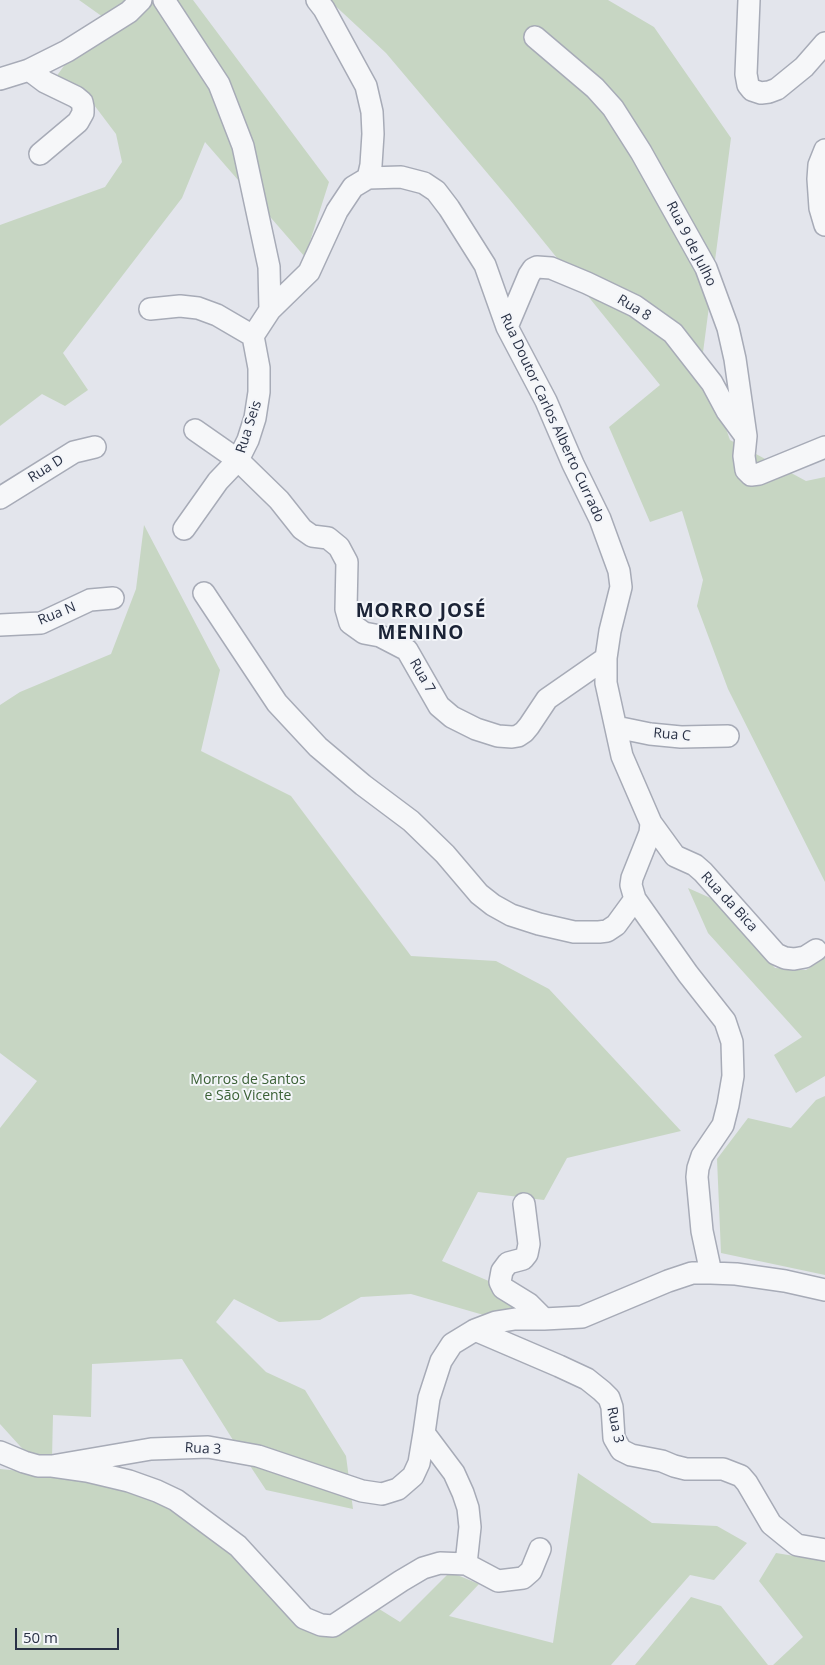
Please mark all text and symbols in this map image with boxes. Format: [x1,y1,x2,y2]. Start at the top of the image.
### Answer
street label: Rua 9 de Julho [662,199,720,289]
street label: Rua 8 [614,291,654,325]
street label: Rua Doutor Carlos Alberto Currado [496,311,608,525]
street label: Rua Seis [233,399,265,455]
street label: Rua D [25,452,67,486]
street label: Rua N [36,599,78,629]
district label: MORRO JOSÉ MENINO [354,601,488,645]
street label: Rua 7 [406,656,438,696]
street label: Rua C [653,725,691,745]
street label: Rua da Bica [697,869,761,935]
park label: Morros de Santos e São Vicente [190,1072,306,1104]
street label: Rua 3 [603,1405,627,1445]
street label: Rua 3 [184,1440,222,1458]
scale bar [18,1618,121,1650]
text: 50 m [23,1627,58,1647]

